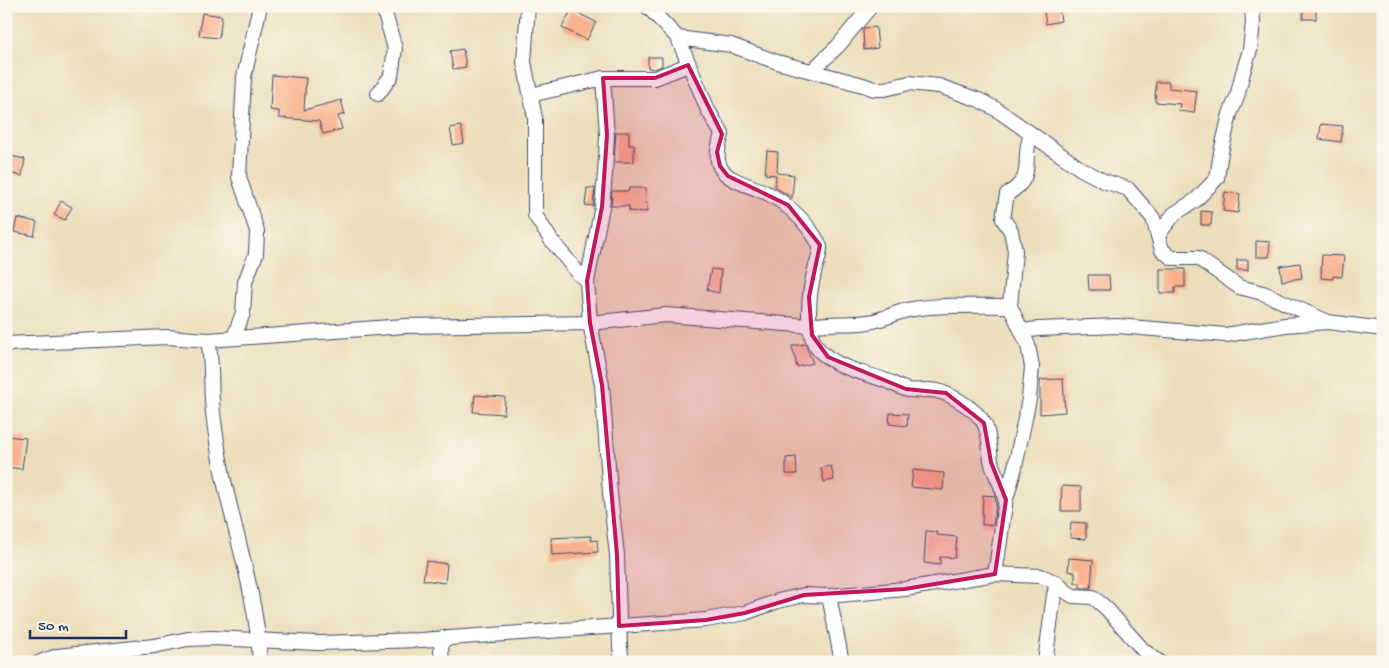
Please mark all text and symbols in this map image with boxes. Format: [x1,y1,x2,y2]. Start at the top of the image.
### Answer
scale bar [30,608,126,640]
text: 50 m [38,618,69,636]

